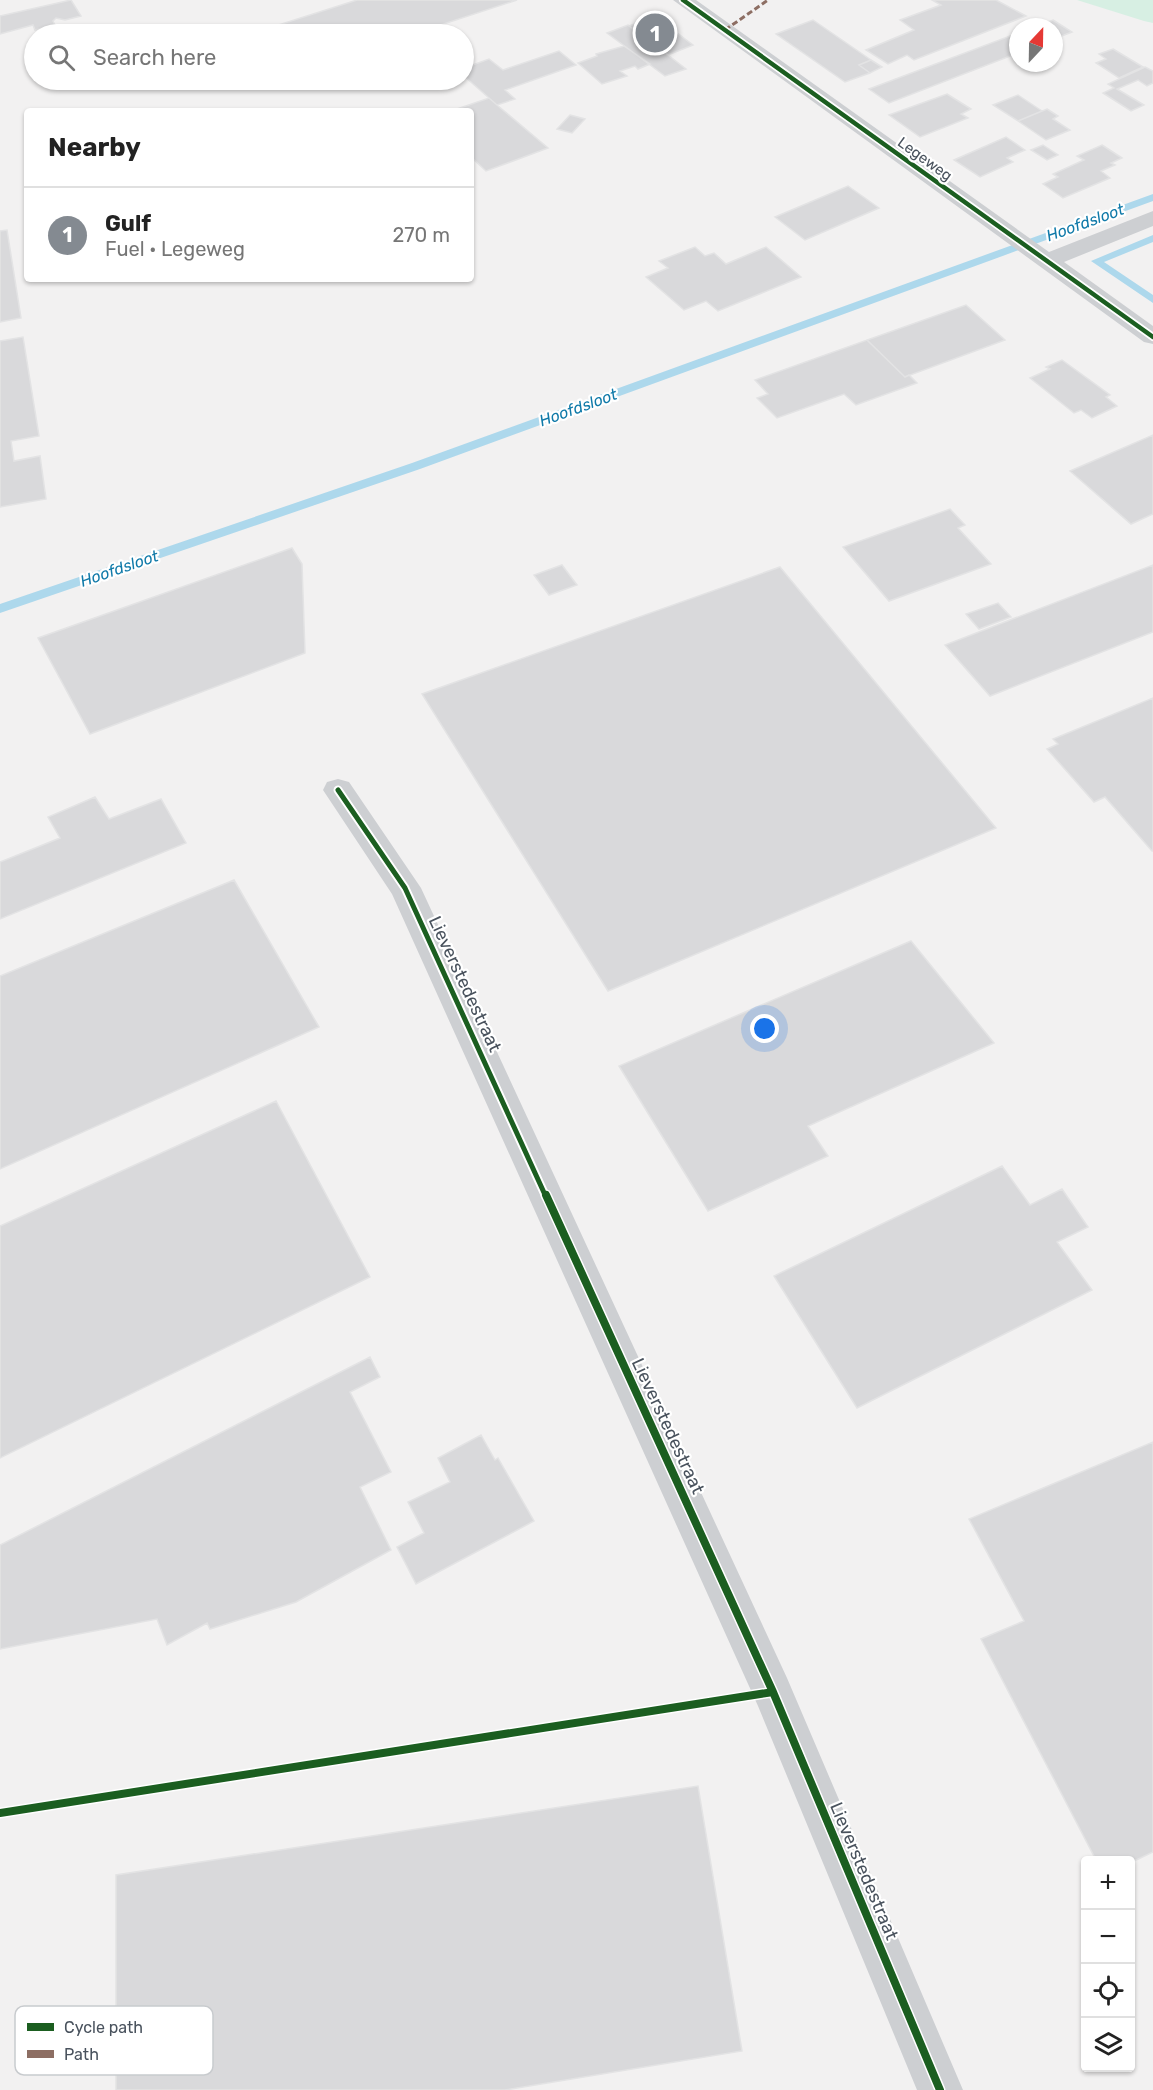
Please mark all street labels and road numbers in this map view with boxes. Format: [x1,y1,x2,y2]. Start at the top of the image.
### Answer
street label: Legeweg [894,133,956,185]
street label: Lieverstedestraat [424,912,506,1056]
street label: Lieverstedestraat [627,1354,709,1498]
street label: Lieverstedestraat [825,1799,903,1943]

